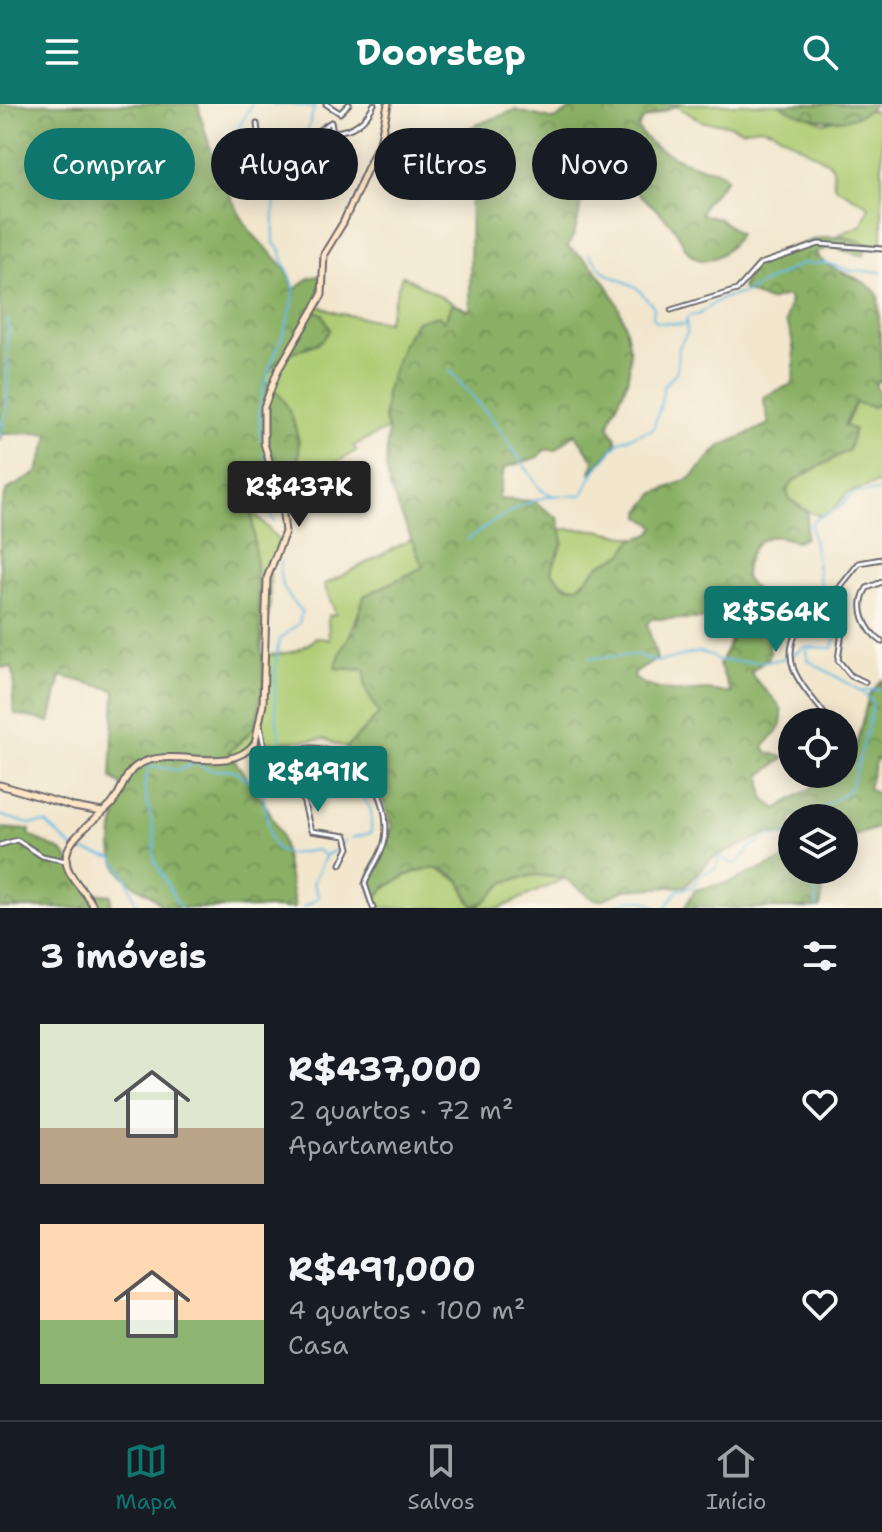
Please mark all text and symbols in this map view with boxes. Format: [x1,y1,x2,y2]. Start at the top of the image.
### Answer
text: Doorstep [356,28,526,77]
icon: menu [40,30,84,74]
icon: search [798,30,842,74]
chip: Comprar [24,128,195,200]
chip: Alugar [211,128,358,200]
chip: Filtros [374,128,516,200]
chip: Novo [532,128,657,200]
pin: R$437K [234,461,364,529]
text: R$437K [246,469,352,504]
pin: R$564K [711,586,841,654]
text: R$564K [722,594,830,629]
map controls [778,708,858,884]
button: locate [778,708,858,788]
pin: R$491K [253,746,383,814]
text: R$491K [267,754,369,789]
button: layers [778,804,858,884]
text: 3 imóveis [40,933,207,979]
icon: filters [798,934,842,978]
text: R$437,000 [288,1046,481,1092]
icon: home [104,1056,200,1152]
icon: heart [798,1082,842,1126]
text: 2 quartos · 72 m² [288,1092,514,1127]
text: Apartamento [288,1127,454,1162]
text: R$491,000 [288,1246,476,1292]
icon: home [104,1256,200,1352]
icon: heart [798,1282,842,1326]
text: 4 quartos · 100 m² [288,1292,526,1327]
text: Casa [288,1327,348,1362]
tab: Mapa [116,1439,176,1516]
tab: Salvos [408,1439,475,1516]
tab: Início [706,1439,766,1516]

